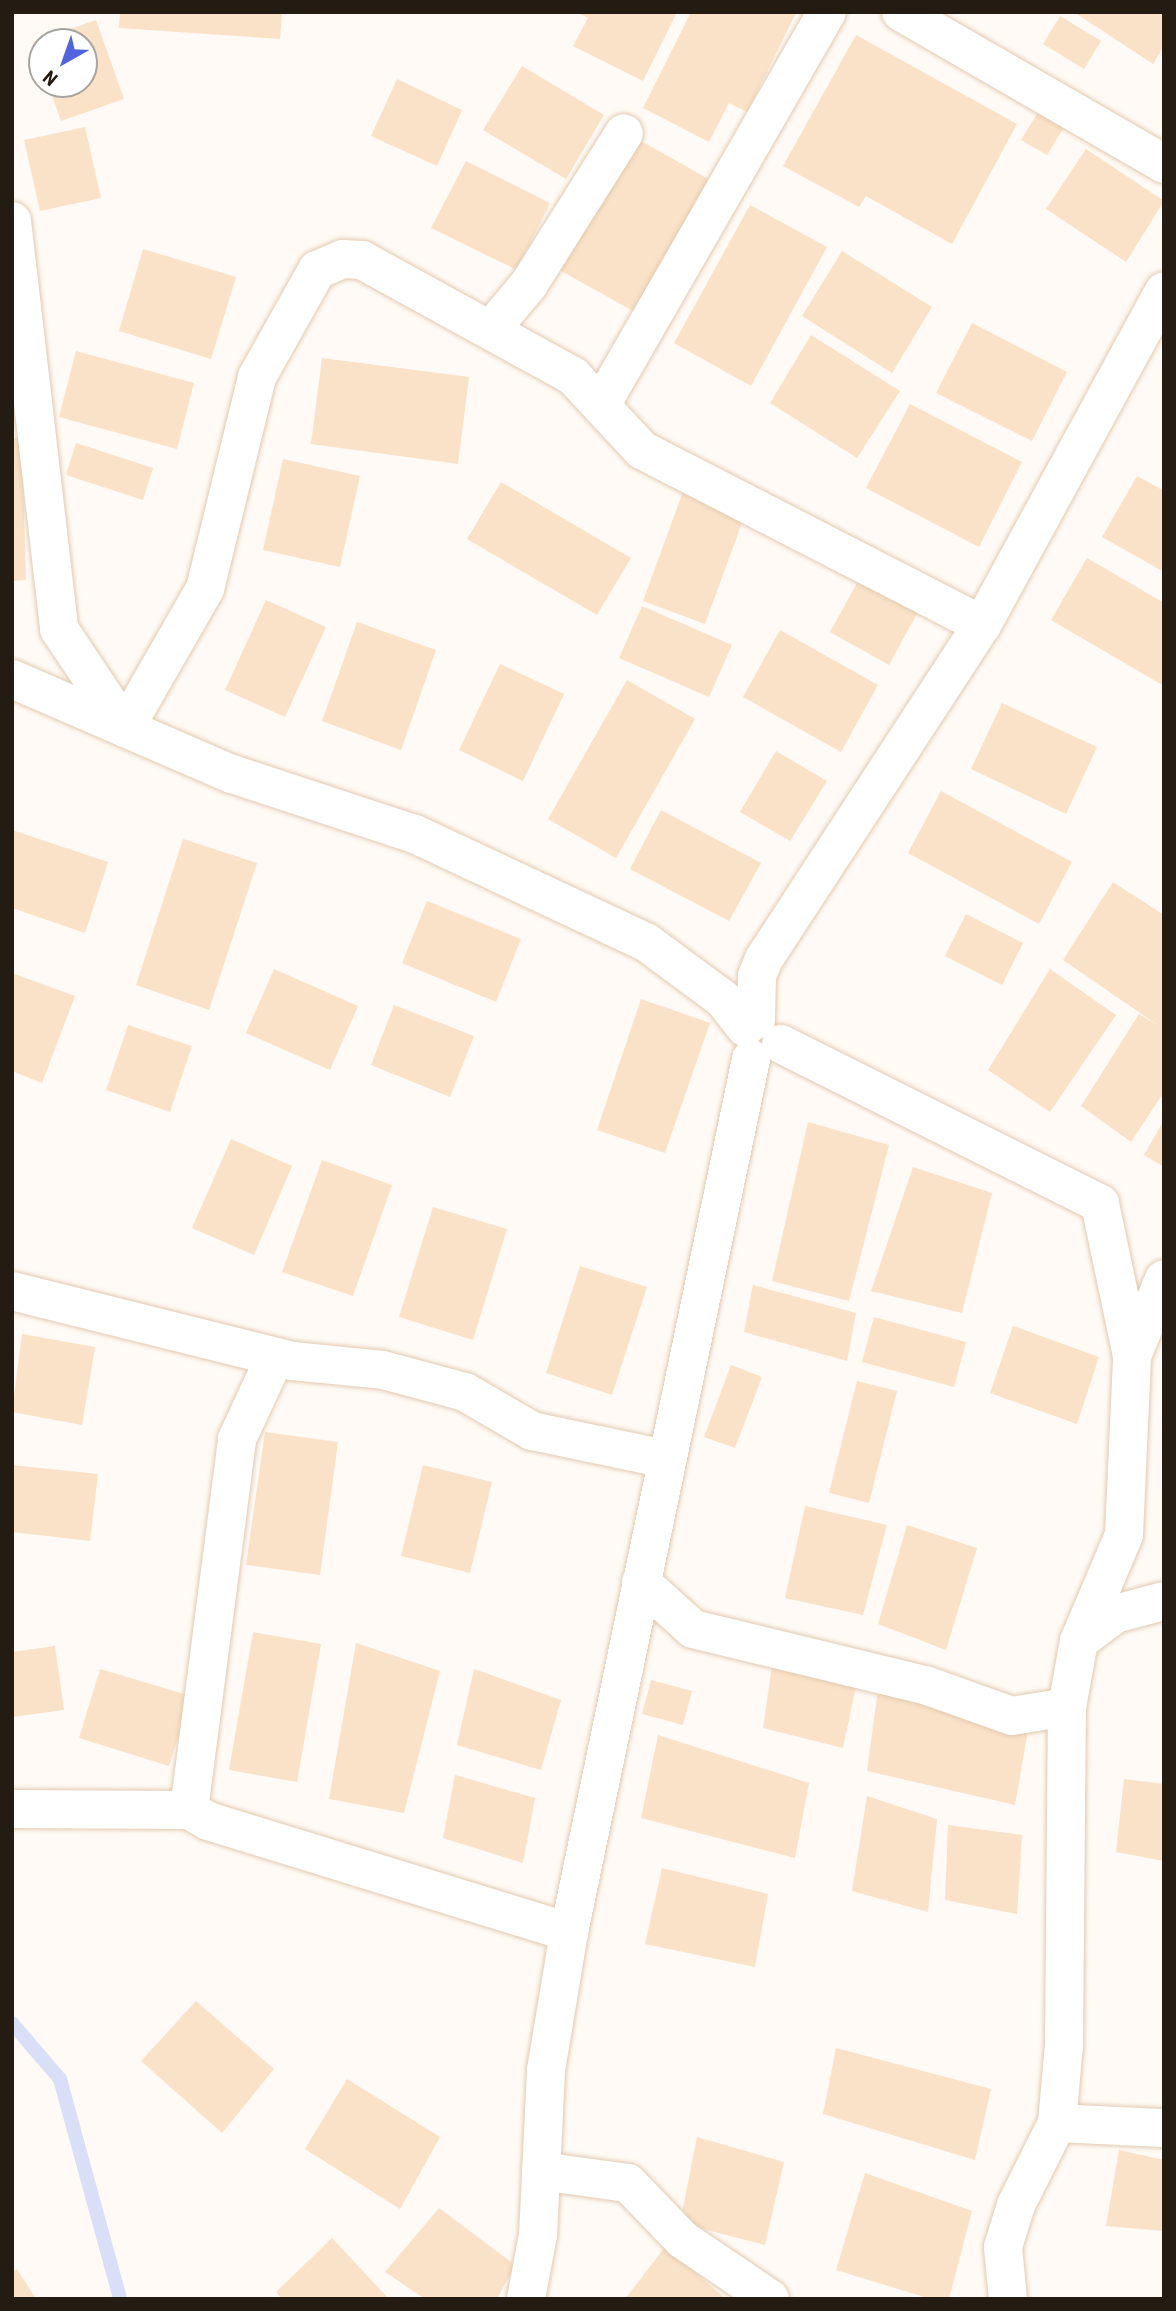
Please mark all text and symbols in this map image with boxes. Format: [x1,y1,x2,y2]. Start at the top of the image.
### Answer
north arrow [28,28,98,98]
text: N [39,65,62,90]

